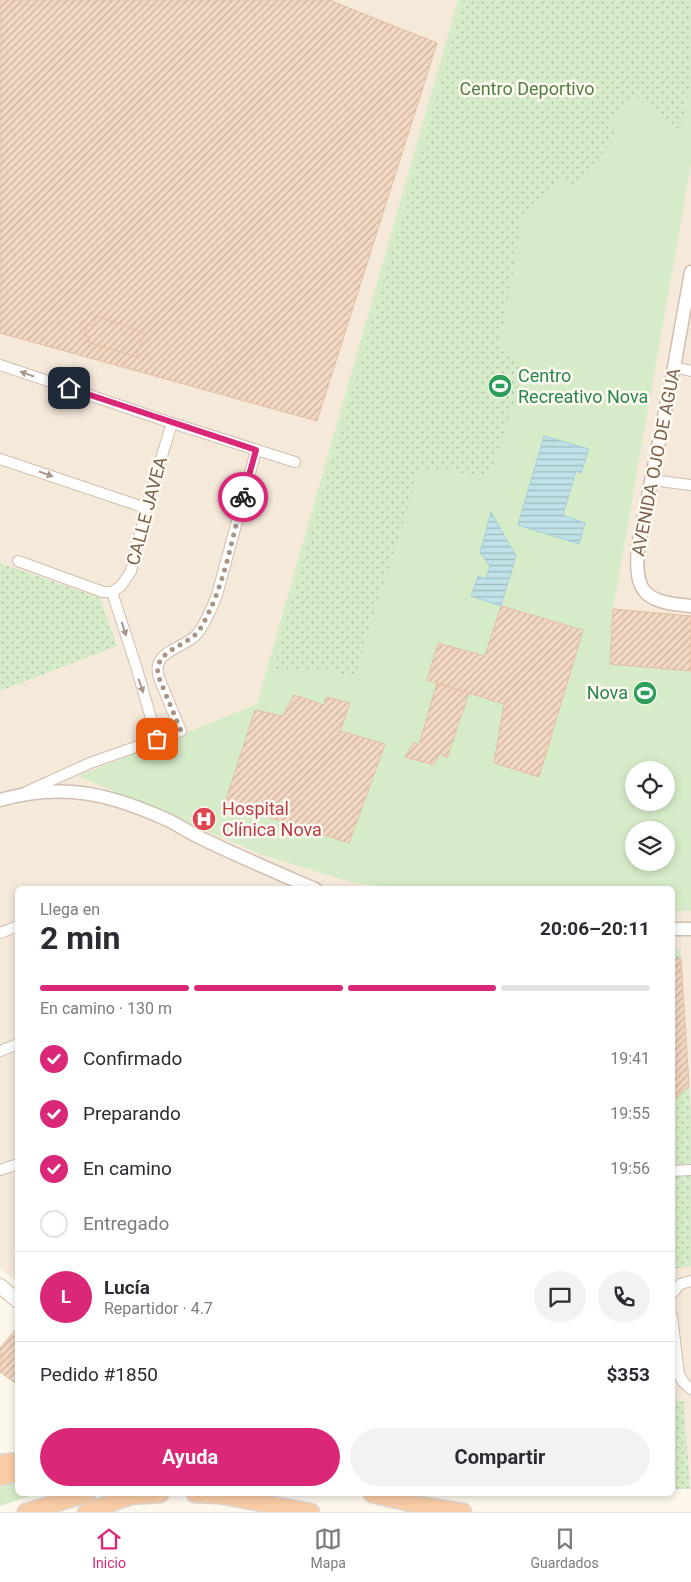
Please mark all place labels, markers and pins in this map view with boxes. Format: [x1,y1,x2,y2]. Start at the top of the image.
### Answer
place label: Centro Recreativo Nova [518,365,648,407]
pin [48,367,90,409]
sports icon: Centro Recreativo Nova [487,373,513,399]
sports icon: Nova [632,680,658,706]
place label: Nova [587,682,628,703]
pin [136,718,178,760]
place label: Hospital Clínica Nova [222,798,322,840]
hospital icon: Hospital Clínica Nova [191,806,217,832]

